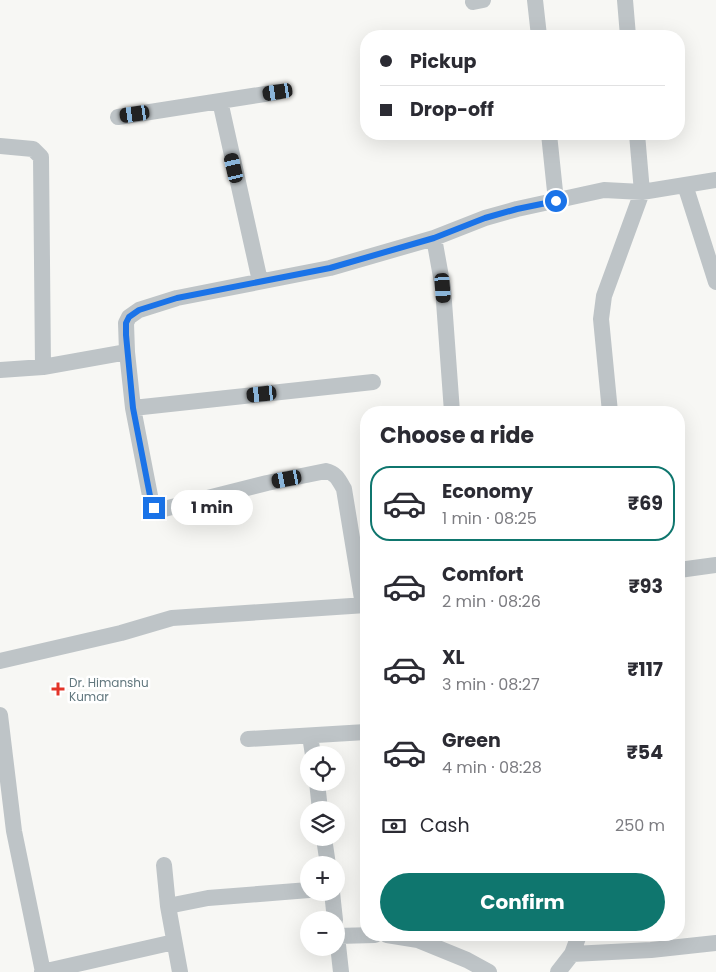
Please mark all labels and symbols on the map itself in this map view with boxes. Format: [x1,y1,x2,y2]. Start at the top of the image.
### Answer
car [262,82,293,102]
car [119,104,150,124]
car [223,152,244,184]
route start [545,190,567,212]
car [434,273,451,303]
car [246,385,277,403]
car [270,469,303,489]
callout: 1 min [172,490,254,526]
route end [143,497,165,519]
place label: Dr. Himanshu Kumar [69,674,149,705]
marker: Dr. Himanshu Kumar [51,682,65,696]

